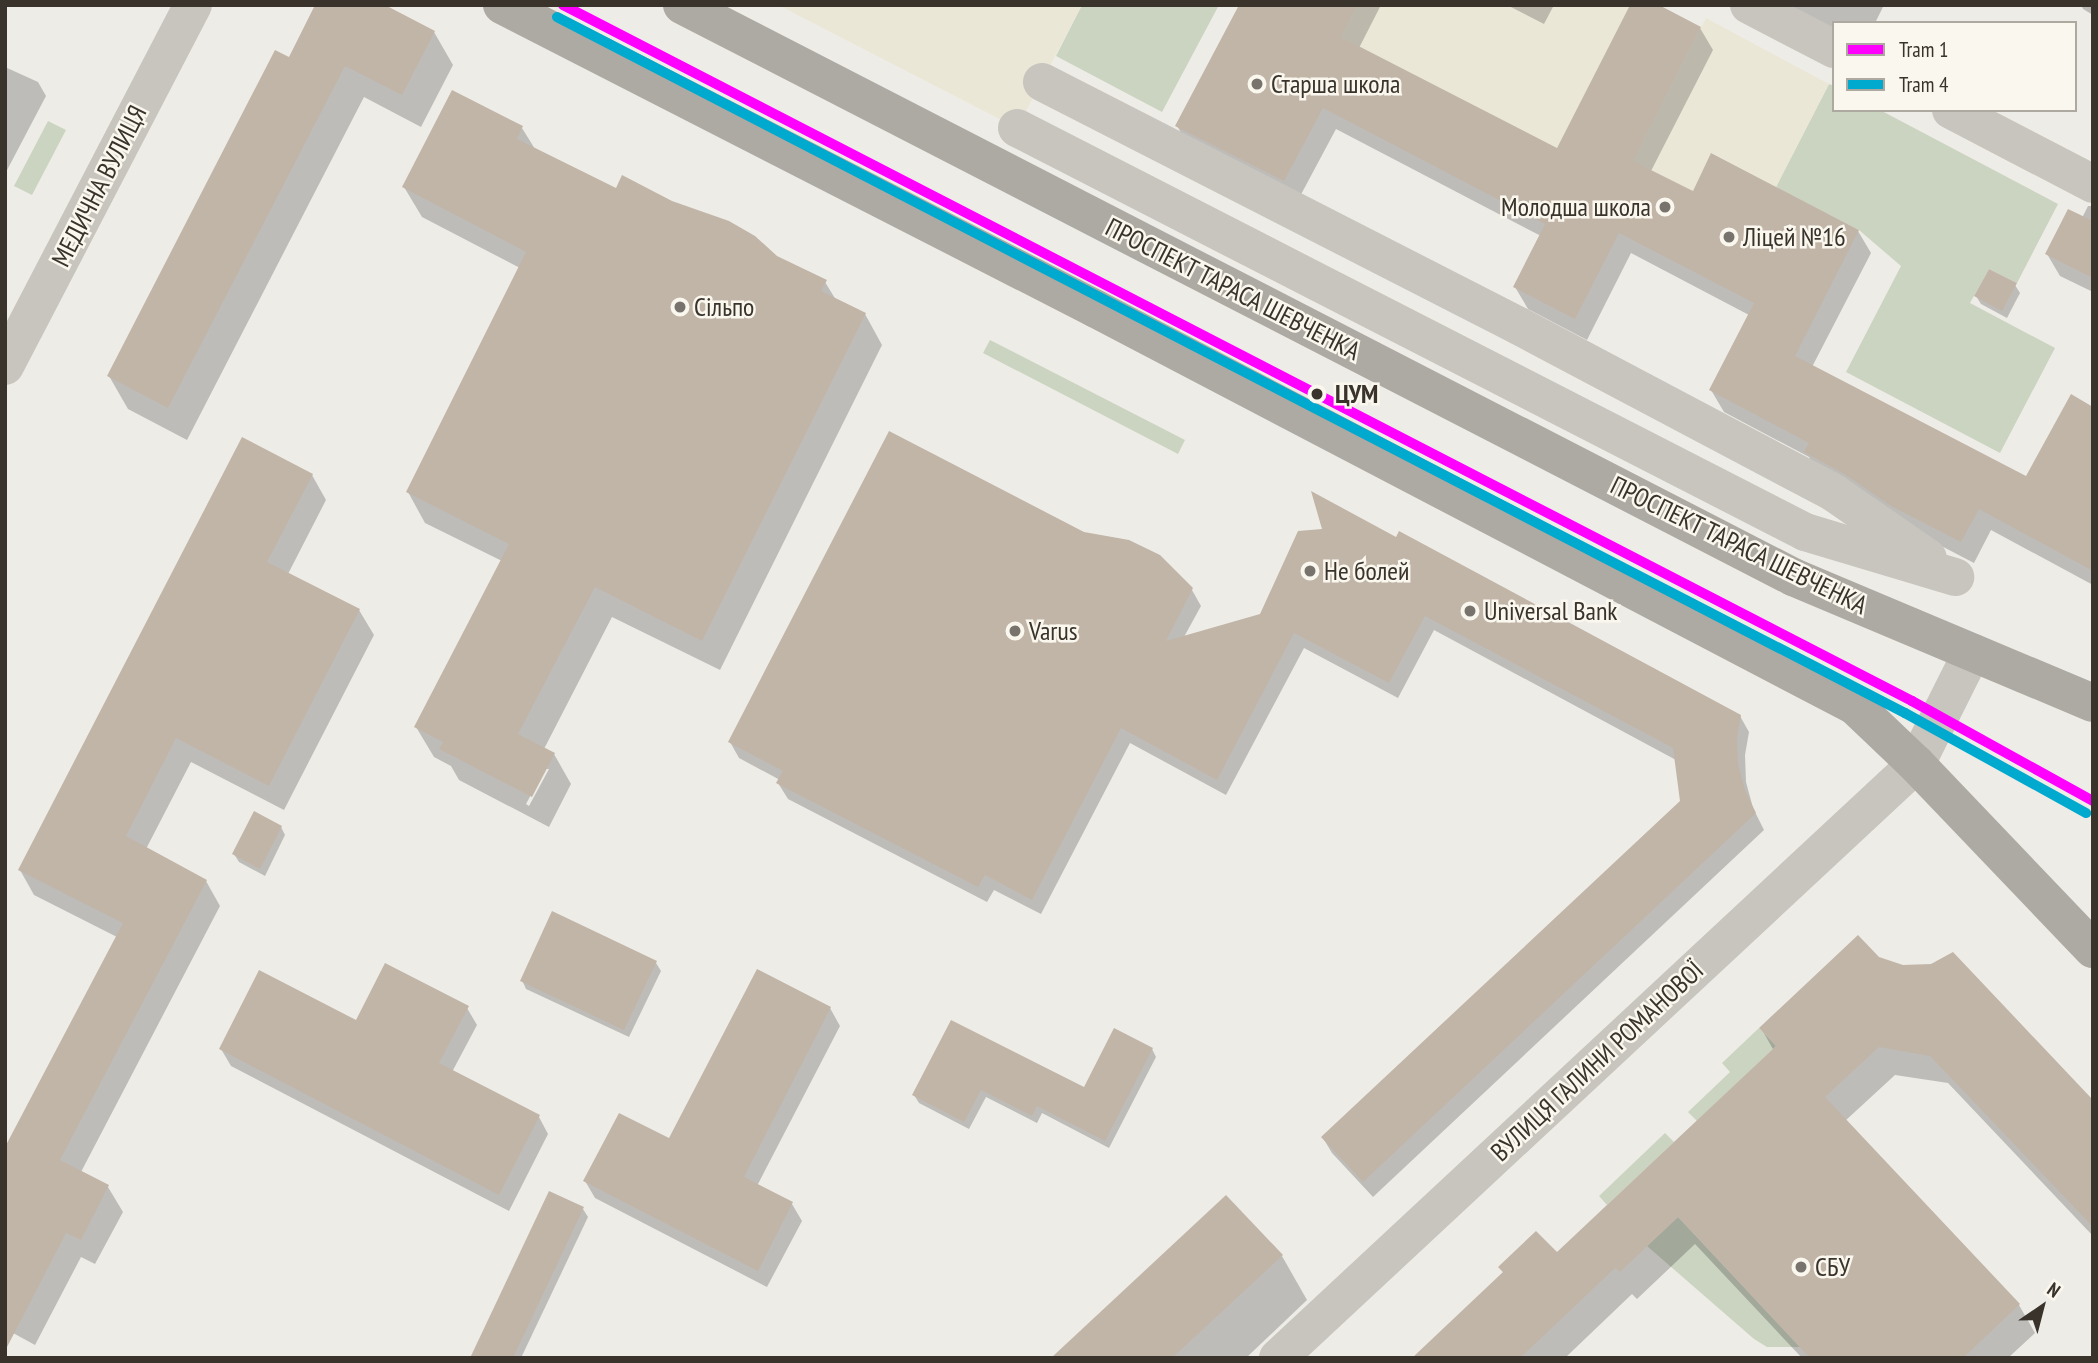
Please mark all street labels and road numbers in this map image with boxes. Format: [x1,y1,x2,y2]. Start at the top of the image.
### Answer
street label: МЕДИЧНА ВУЛИЦЯ [45,100,153,272]
street label: ПРОСПЕКТ ТАРАСА ШЕВЧЕНКА [1100,211,1366,367]
street label: ПРОСПЕКТ ТАРАСА ШЕВЧЕНКА [1605,469,1873,621]
street label: ВУЛИЦЯ ГАЛИНИ РОМАНОВОЇ [1484,955,1710,1167]

